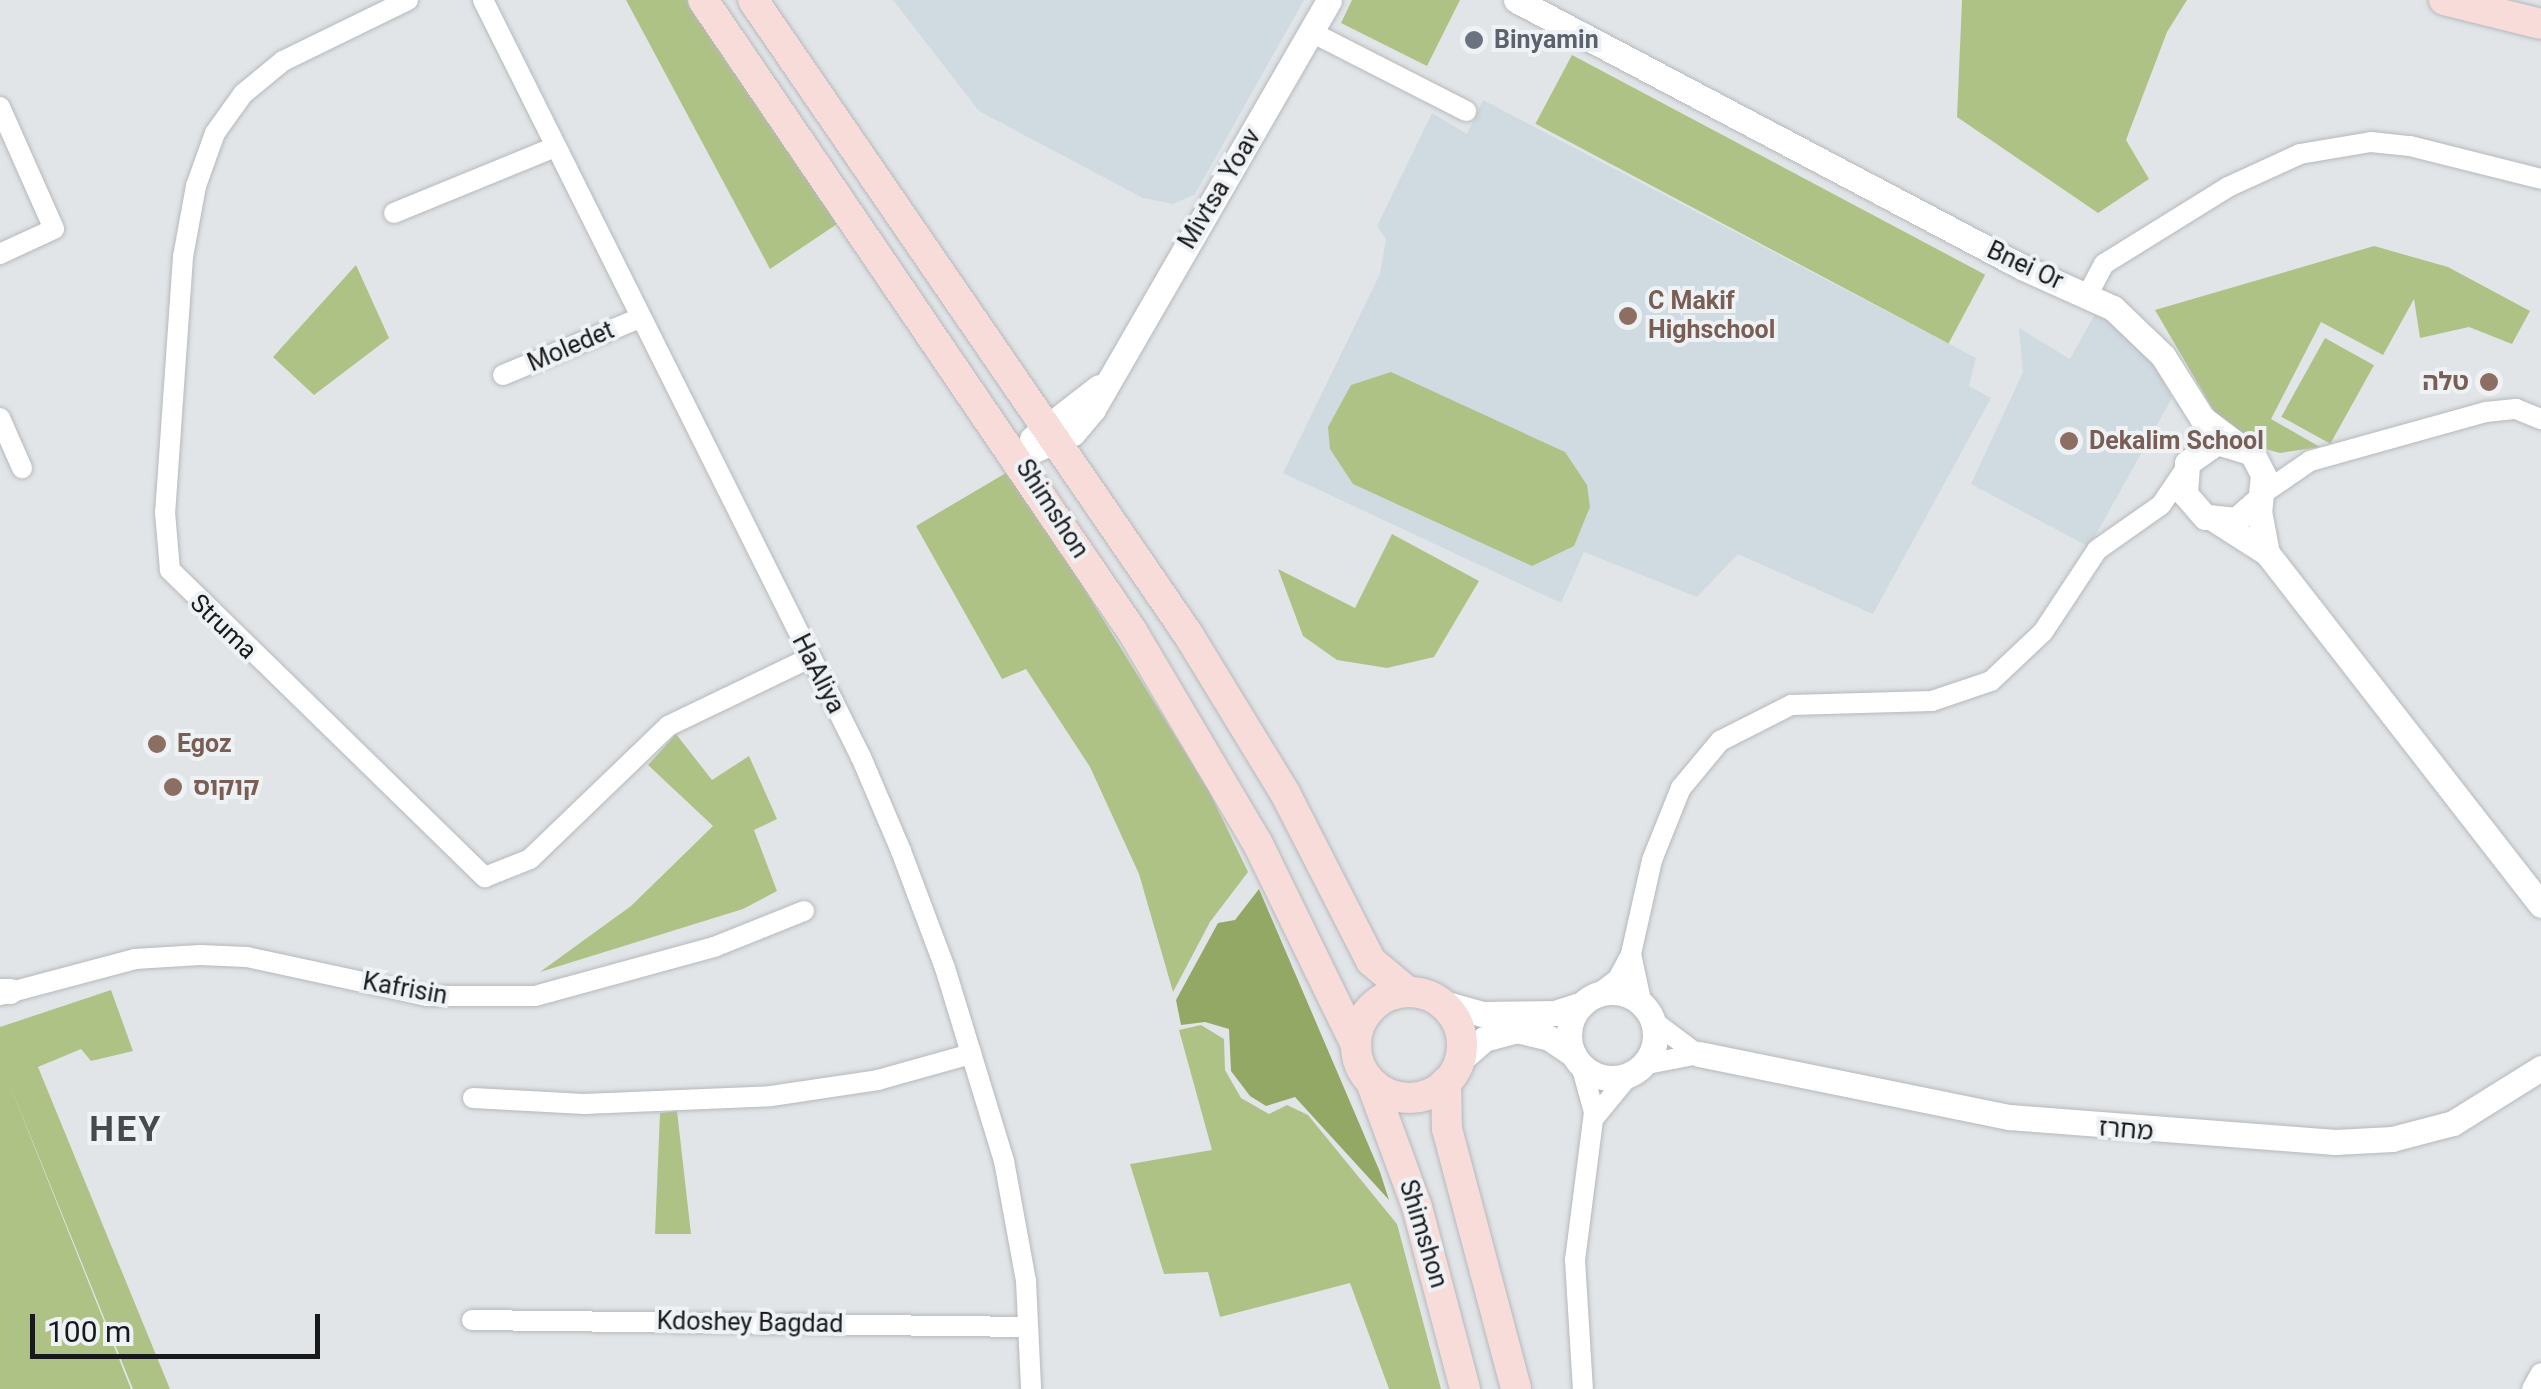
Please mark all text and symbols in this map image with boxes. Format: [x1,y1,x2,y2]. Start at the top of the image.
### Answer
place label: Binyamin [1494,25,1599,55]
marker: Binyamin [1463,29,1485,51]
street label: Mivtsa Yoav [1172,123,1268,255]
street label: Bnei Or [1982,235,2068,297]
place label: C Makif Highschool [1648,287,1775,346]
marker: C Makif Highschool [1617,305,1639,327]
street label: Moledet [523,315,619,379]
place label: טלה [2422,367,2469,397]
marker: טלה [2478,371,2500,393]
place label: Dekalim School [2089,426,2264,456]
marker: Dekalim School [2058,430,2080,452]
street label: Shimshon [1009,454,1095,564]
street label: Struma [184,588,262,666]
street label: HaAliya [785,629,851,719]
place label: Egoz [177,729,232,759]
marker: Egoz [146,733,168,755]
place label: קוקוס [193,772,259,802]
marker: קוקוס [162,776,184,798]
street label: Kafrisin [360,967,450,1011]
district label: HEY [89,1109,163,1151]
street label: מחרז [2098,1113,2154,1147]
street label: Shimshon [1392,1176,1454,1292]
scale bar [35,1294,325,1356]
street label: Kdoshey Bagdad [656,1306,844,1340]
text: 100 m [47,1314,131,1349]

